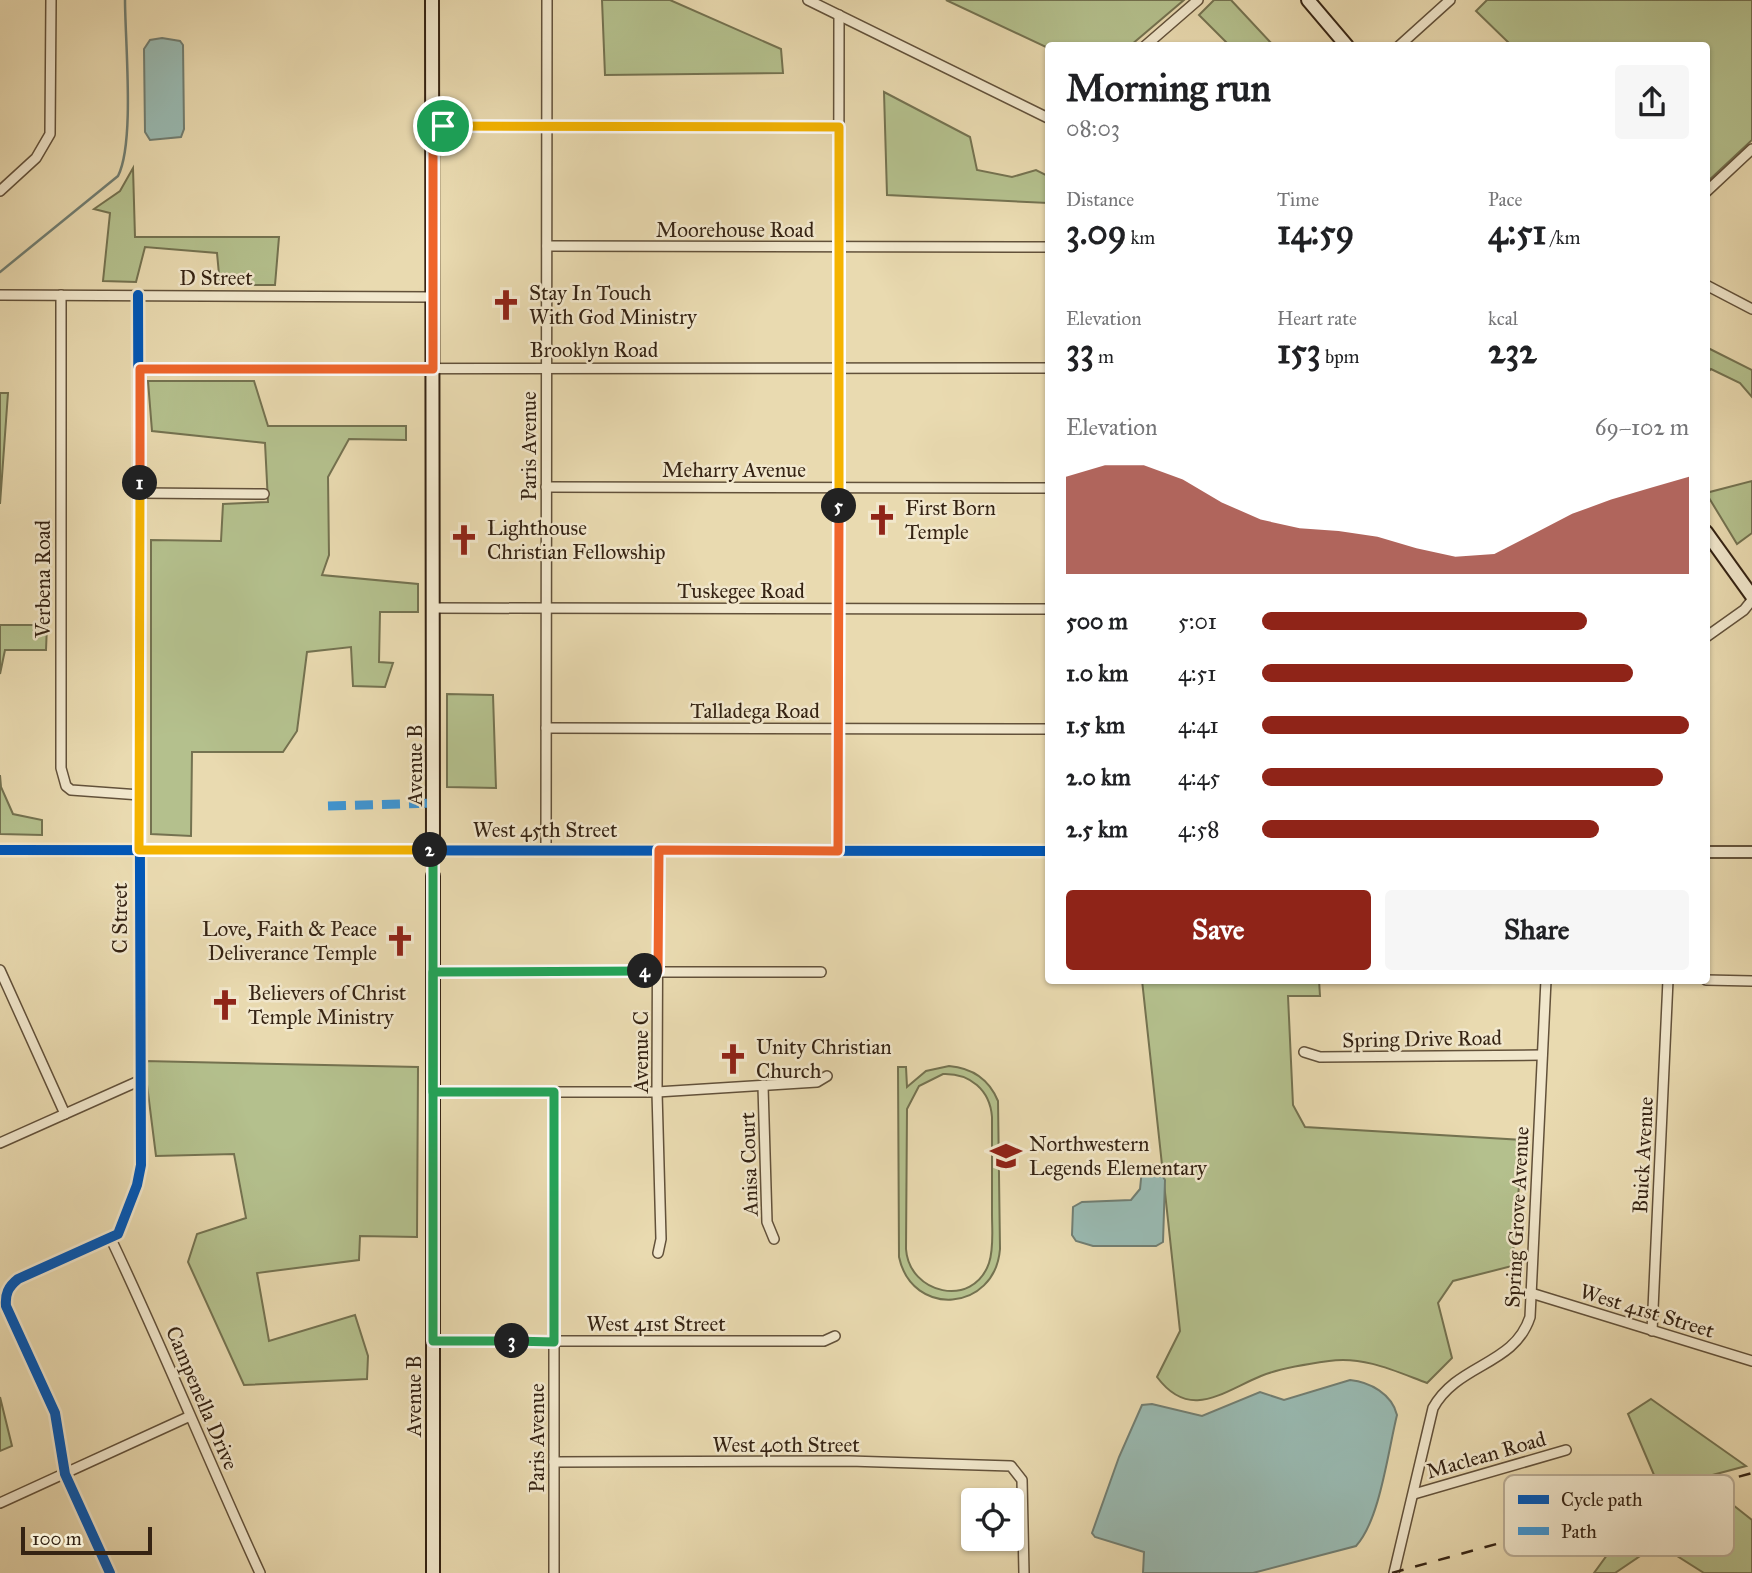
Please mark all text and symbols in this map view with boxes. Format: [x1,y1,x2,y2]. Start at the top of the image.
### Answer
text: Morning run [1066,65,1271,111]
button: share [1615,65,1689,139]
pin [413,96,473,156]
icon: arrive [424,107,462,145]
text: 08:03 [1066,114,1120,142]
text: Distance [1066,188,1134,211]
text: Time [1277,188,1319,211]
text: Pace [1488,188,1522,211]
text: 3.09 [1066,211,1126,254]
text: 14:59 [1277,211,1354,254]
text: 4:51 [1488,211,1546,254]
street label: Moorehouse Road [656,217,815,243]
text: km [1126,226,1155,249]
text: /km [1546,226,1580,249]
street label: D Street [179,265,253,291]
place label: Stay In Touch With God Ministry [529,280,698,330]
church icon: Stay In Touch With God Ministry [489,288,523,322]
text: Elevation [1066,307,1141,330]
text: Heart rate [1277,307,1357,330]
text: kcal [1488,307,1518,330]
text: 33 [1066,330,1094,373]
text: 153 [1277,330,1321,373]
text: 232 [1488,330,1537,373]
street label: Brooklyn Road [530,337,659,363]
text: m [1094,345,1114,368]
text: bpm [1321,345,1360,368]
street label: Paris Avenue [516,391,542,501]
text: Elevation [1066,413,1157,441]
text: 69–102 m [1595,413,1689,441]
street label: Meharry Avenue [662,457,806,483]
pin: 1 [122,466,158,500]
text: 1 [136,471,143,494]
pin: 5 [822,489,856,524]
text: 5 [834,494,843,517]
place label: First Born Temple [905,495,996,545]
church icon: First Born Temple [865,503,899,537]
place label: Lighthouse Christian Fellowship [487,515,666,565]
street label: Verbena Road [30,519,56,639]
church icon: Lighthouse Christian Fellowship [447,523,481,557]
street label: Tuskegee Road [677,578,805,604]
text: 500 m [1066,607,1128,635]
text: 5:01 [1178,607,1217,635]
text: 1.0 km [1066,659,1128,687]
text: 4:51 [1178,659,1216,687]
street label: Talladega Road [690,698,820,724]
text: 1.5 km [1066,711,1125,739]
text: 4:41 [1178,711,1219,739]
street label: Avenue B [402,724,428,807]
text: 2.0 km [1066,763,1131,791]
text: 4:45 [1178,763,1220,791]
text: 2.5 km [1066,815,1128,843]
text: 4:58 [1178,815,1220,843]
street label: West 45th Street [473,817,618,843]
pin: 2 [412,832,448,868]
text: 2 [425,838,434,861]
street label: C Street [107,882,133,954]
button: Save [1066,890,1371,970]
button: Share [1385,890,1689,970]
place label: Love, Faith & Peace Deliverance Temple [202,916,377,966]
church icon: Love, Faith & Peace Deliverance Temple [383,924,417,958]
pin: 4 [628,954,662,988]
text: 4 [639,959,650,982]
place label: Believers of Christ Temple Ministry [248,980,407,1030]
church icon: Believers of Christ Temple Ministry [208,988,242,1022]
street label: Avenue C [628,1011,654,1094]
street label: Spring Drive Road [1342,1025,1502,1053]
place label: Unity Christian Church [756,1034,892,1084]
church icon: Unity Christian Church [716,1042,750,1076]
street label: Buick Avenue [1627,1096,1659,1214]
street label: Anisa Court [734,1111,764,1217]
street label: Spring Grove Avenue [1499,1125,1535,1308]
place label: Northwestern Legends Elementary [1029,1131,1208,1181]
school or university icon: Northwestern Legends Elementary [989,1139,1023,1173]
street label: West 41st Street [1577,1278,1718,1344]
street label: West 41st Street [586,1311,726,1337]
street label: Campenella Drive [160,1322,244,1474]
pin: 3 [494,1324,530,1358]
text: 3 [508,1329,515,1352]
street label: Avenue B [401,1355,427,1438]
street label: Paris Avenue [524,1383,550,1493]
street label: Maclean Road [1423,1425,1549,1484]
street label: West 40th Street [712,1432,860,1458]
legend [1504,1475,1734,1556]
map controls [961,1488,1024,1551]
button: locate [961,1488,1024,1551]
text: Cycle path [1561,1488,1643,1511]
text: Path [1561,1520,1597,1543]
scale bar [21,1524,152,1556]
text: 100 m [32,1527,82,1550]

